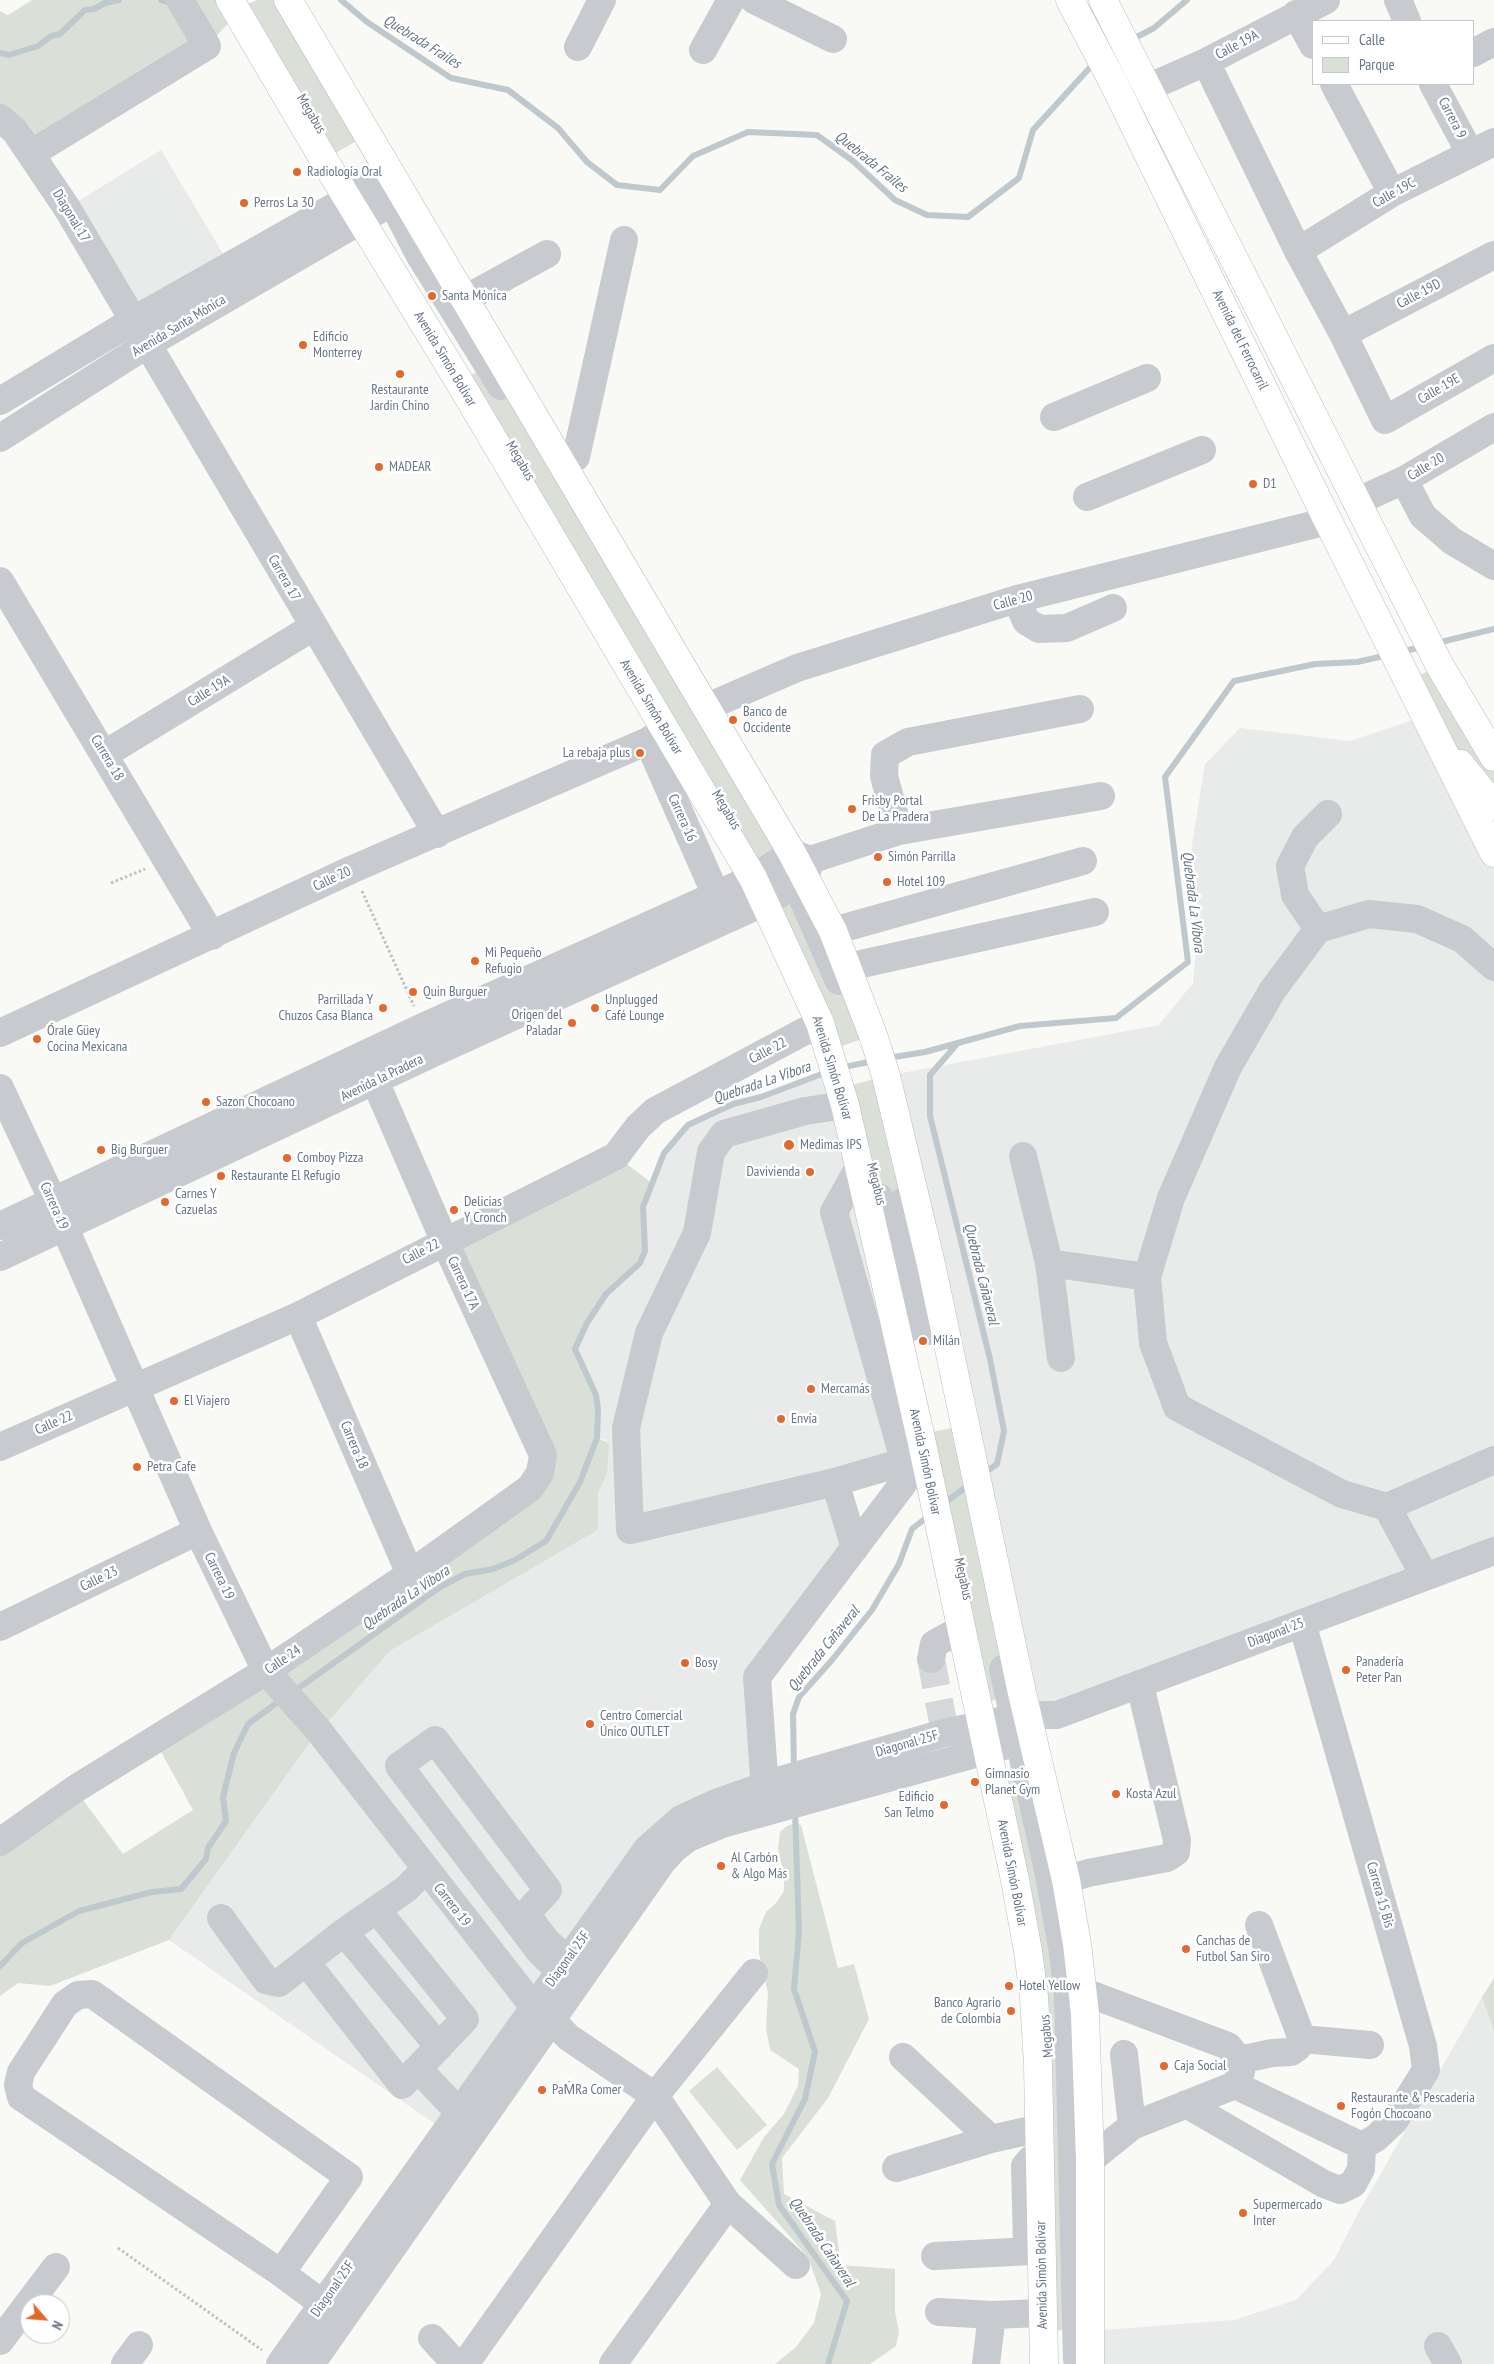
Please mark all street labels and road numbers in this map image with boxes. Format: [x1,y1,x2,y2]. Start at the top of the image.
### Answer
street label: Calle 19A [1213,27,1261,63]
street label: Megabus [293,91,329,137]
street label: Carrera 9 [1434,95,1470,141]
street label: Calle 19C [1370,174,1418,212]
street label: Diagonal 17 [49,187,93,245]
street label: Calle 19D [1394,276,1444,312]
street label: Avenida del Ferrocarril [1209,287,1271,393]
street label: Avenida Santa Mónica [129,291,229,361]
street label: Avenida Simón Bolívar [410,308,480,410]
street label: Calle 19E [1415,370,1463,408]
street label: Megabus [502,438,538,484]
street label: Calle 20 [1405,450,1447,484]
street label: Carrera 17 [264,552,304,604]
street label: Calle 20 [992,588,1034,614]
street label: Avenida Simón Bolívar [616,656,686,758]
street label: Calle 19A [185,672,233,710]
street label: Carrera 18 [87,732,127,784]
street label: Megabus [708,787,744,833]
street label: Carrera 16 [664,792,700,844]
street label: Calle 20 [310,863,354,895]
street label: Avenida Simón Bolívar [808,1014,856,1122]
street label: Calle 22 [747,1034,789,1068]
street label: Avenida la Pradera [338,1051,426,1105]
street label: Megabus [863,1161,889,1207]
street label: Carrera 19 [36,1180,72,1232]
street label: Calle 22 [399,1236,443,1268]
street label: Carrera 17A [443,1254,483,1312]
street label: Calle 22 [32,1407,76,1439]
street label: Avenida Simón Bolívar [906,1407,944,1517]
street label: Carrera 18 [336,1419,372,1471]
street label: Carrera 19 [200,1550,238,1602]
street label: Megabus [950,1556,976,1602]
street label: Calle 23 [77,1563,121,1595]
street label: Diagonal 25 [1246,1615,1306,1651]
street label: Calle 24 [262,1642,304,1678]
street label: Diagonal 25F [874,1727,940,1761]
street label: Avenida Simón Bolívar [993,1818,1031,1928]
street label: Carrera 15 Bis [1363,1860,1397,1930]
street label: Carrera 19 [430,1880,474,1930]
street label: Diagonal 25F [542,1928,594,1990]
street label: Megabus [1037,2014,1057,2058]
street label: Avenida Simón Bolívar [1033,2221,1051,2329]
street label: Diagonal 25F [308,2258,358,2320]

